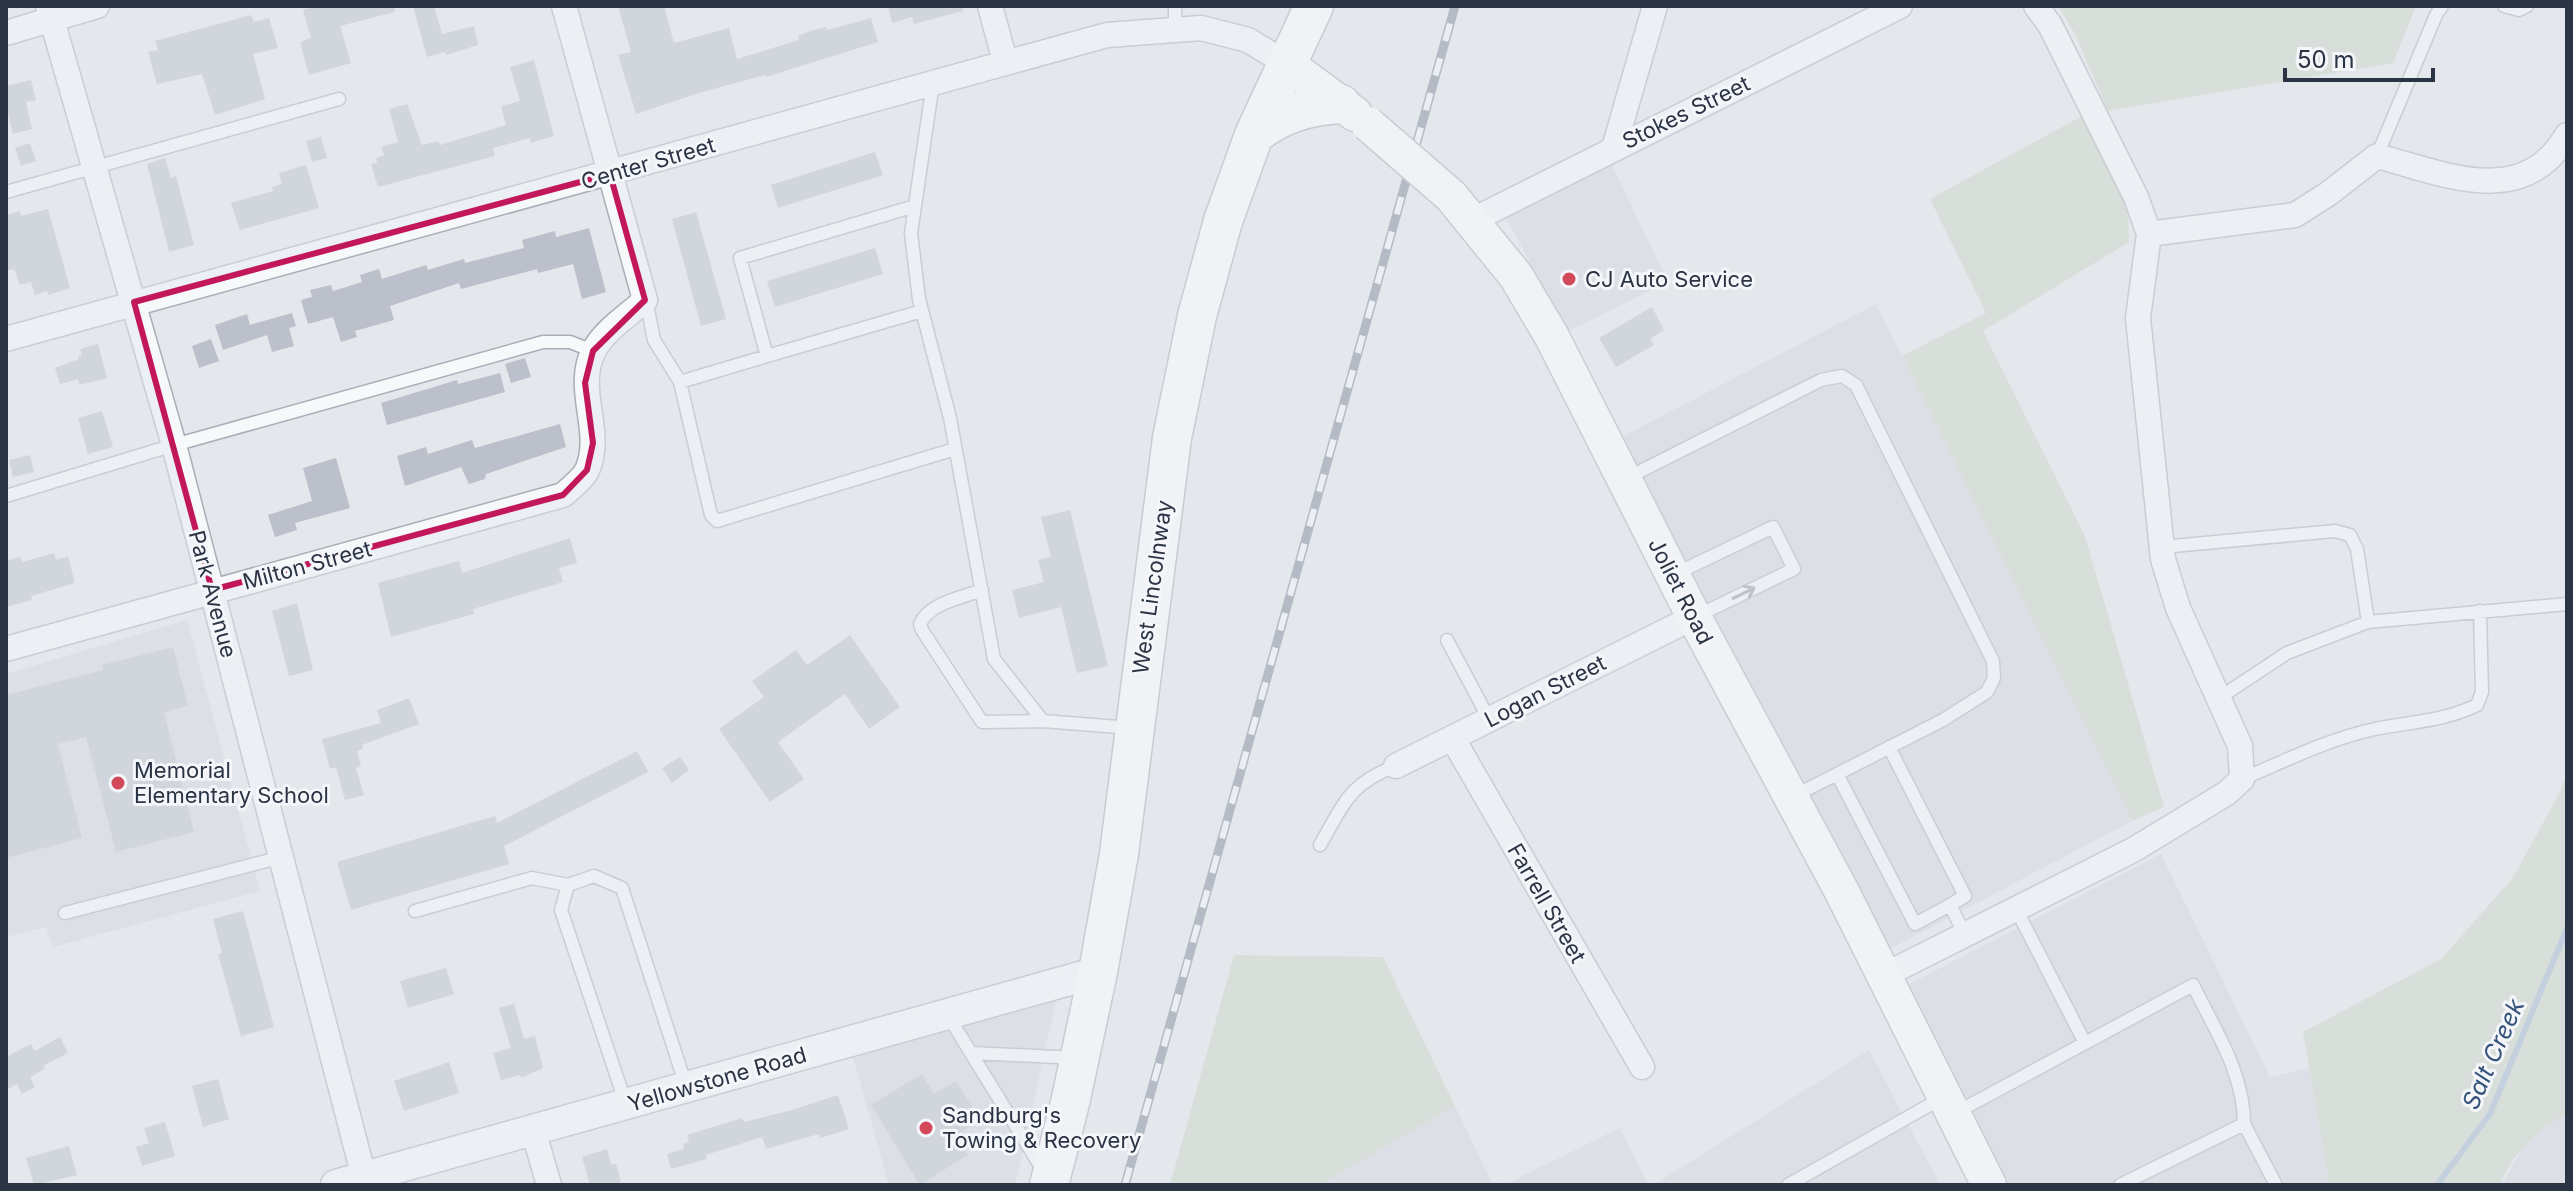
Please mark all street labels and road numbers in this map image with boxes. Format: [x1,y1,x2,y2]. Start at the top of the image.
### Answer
street label: Stokes Street [1618,70,1754,154]
street label: Center Street [578,131,718,195]
street label: West Lincolnway [1127,498,1177,676]
street label: Park Avenue [184,528,242,660]
street label: Joliet Road [1643,534,1719,648]
street label: Milton Street [240,535,374,595]
street label: Logan Street [1480,649,1610,733]
street label: Farrell Street [1502,839,1592,967]
street label: Yellowstone Road [625,1041,809,1117]

